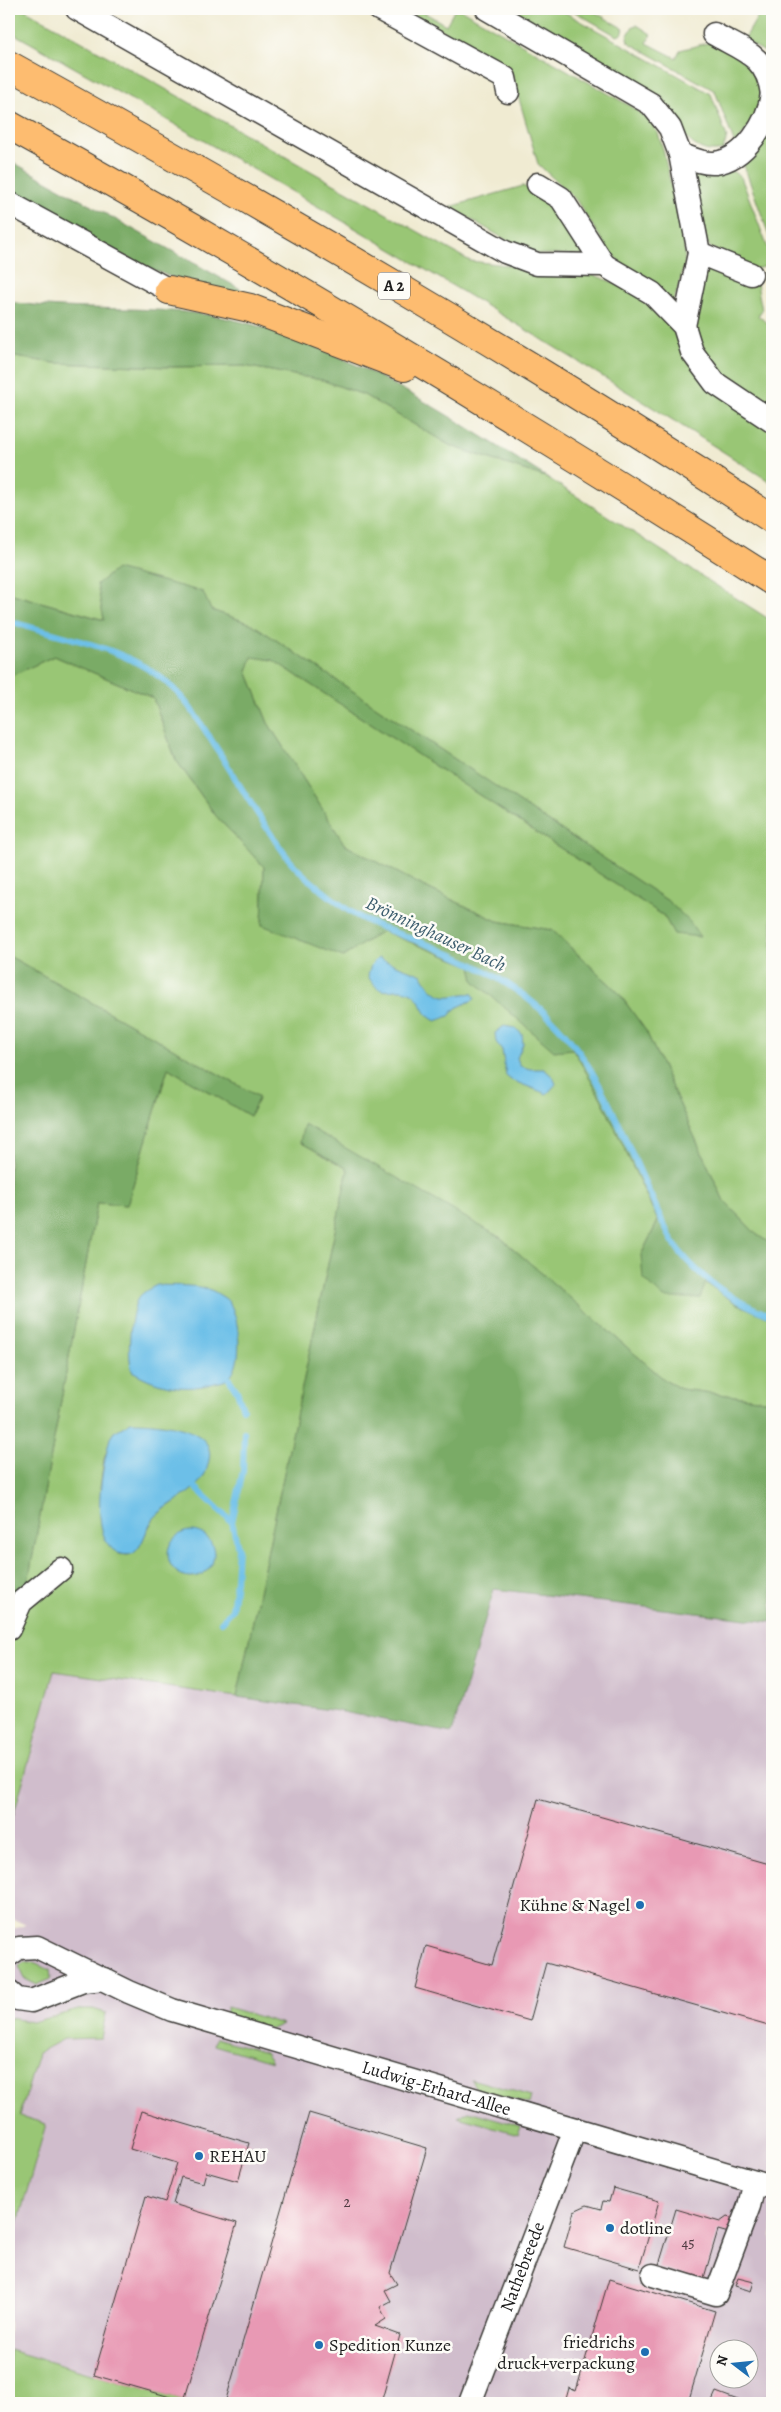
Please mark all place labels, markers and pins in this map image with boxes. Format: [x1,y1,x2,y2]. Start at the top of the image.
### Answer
place label: Kühne & Nagel [520,1893,631,1917]
marker: Kühne & Nagel [634,1899,646,1911]
place label: REHAU [209,2144,267,2168]
marker: REHAU [193,2150,205,2162]
place label: dotline [620,2216,672,2240]
marker: dotline [604,2222,616,2234]
place label: friedrichs druck+verpackung [497,2330,635,2375]
place label: Spedition Kunze [329,2333,451,2357]
marker: Spedition Kunze [313,2339,325,2351]
marker: friedrichs druck+verpackung [639,2346,651,2358]

